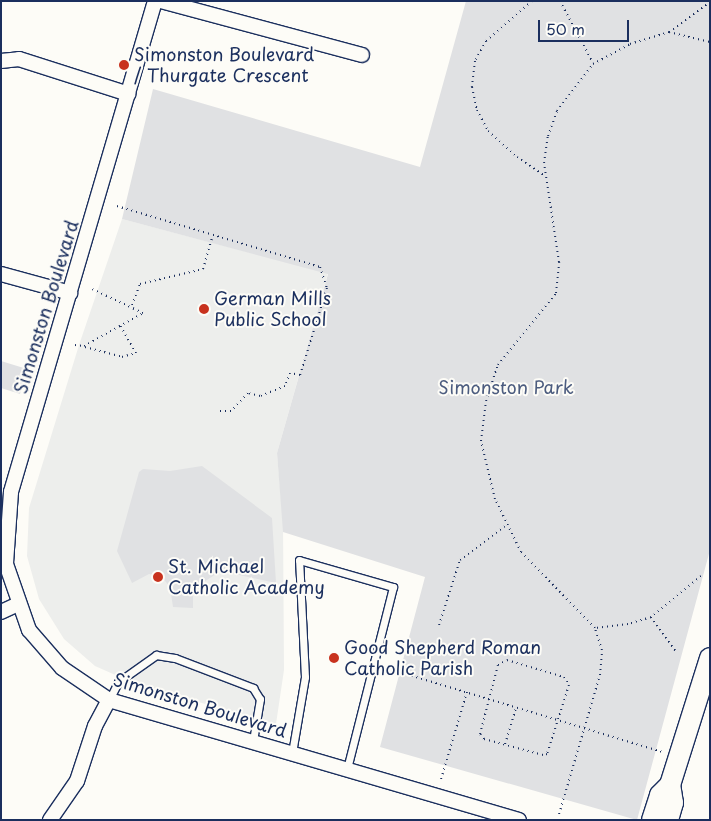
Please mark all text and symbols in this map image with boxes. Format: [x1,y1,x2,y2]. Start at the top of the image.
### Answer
scale bar [541,10,632,42]
text: 50 m [546,17,585,40]
place label: Simonston Boulevard / Thurgate Crescent [134,44,315,86]
marker: Simonston Boulevard / Thurgate Crescent [118,59,130,71]
street label: Simonston Boulevard [9,217,83,397]
place label: German Mills Public School [214,288,330,330]
marker: German Mills Public School [198,303,210,315]
park label: Simonston Park [438,376,574,398]
place label: St. Michael Catholic Academy [168,556,326,598]
marker: St. Michael Catholic Academy [152,571,164,583]
place label: Good Shepherd Roman Catholic Parish [344,637,542,680]
marker: Good Shepherd Roman Catholic Parish [328,652,340,664]
street label: Simonston Boulevard [110,668,290,742]

